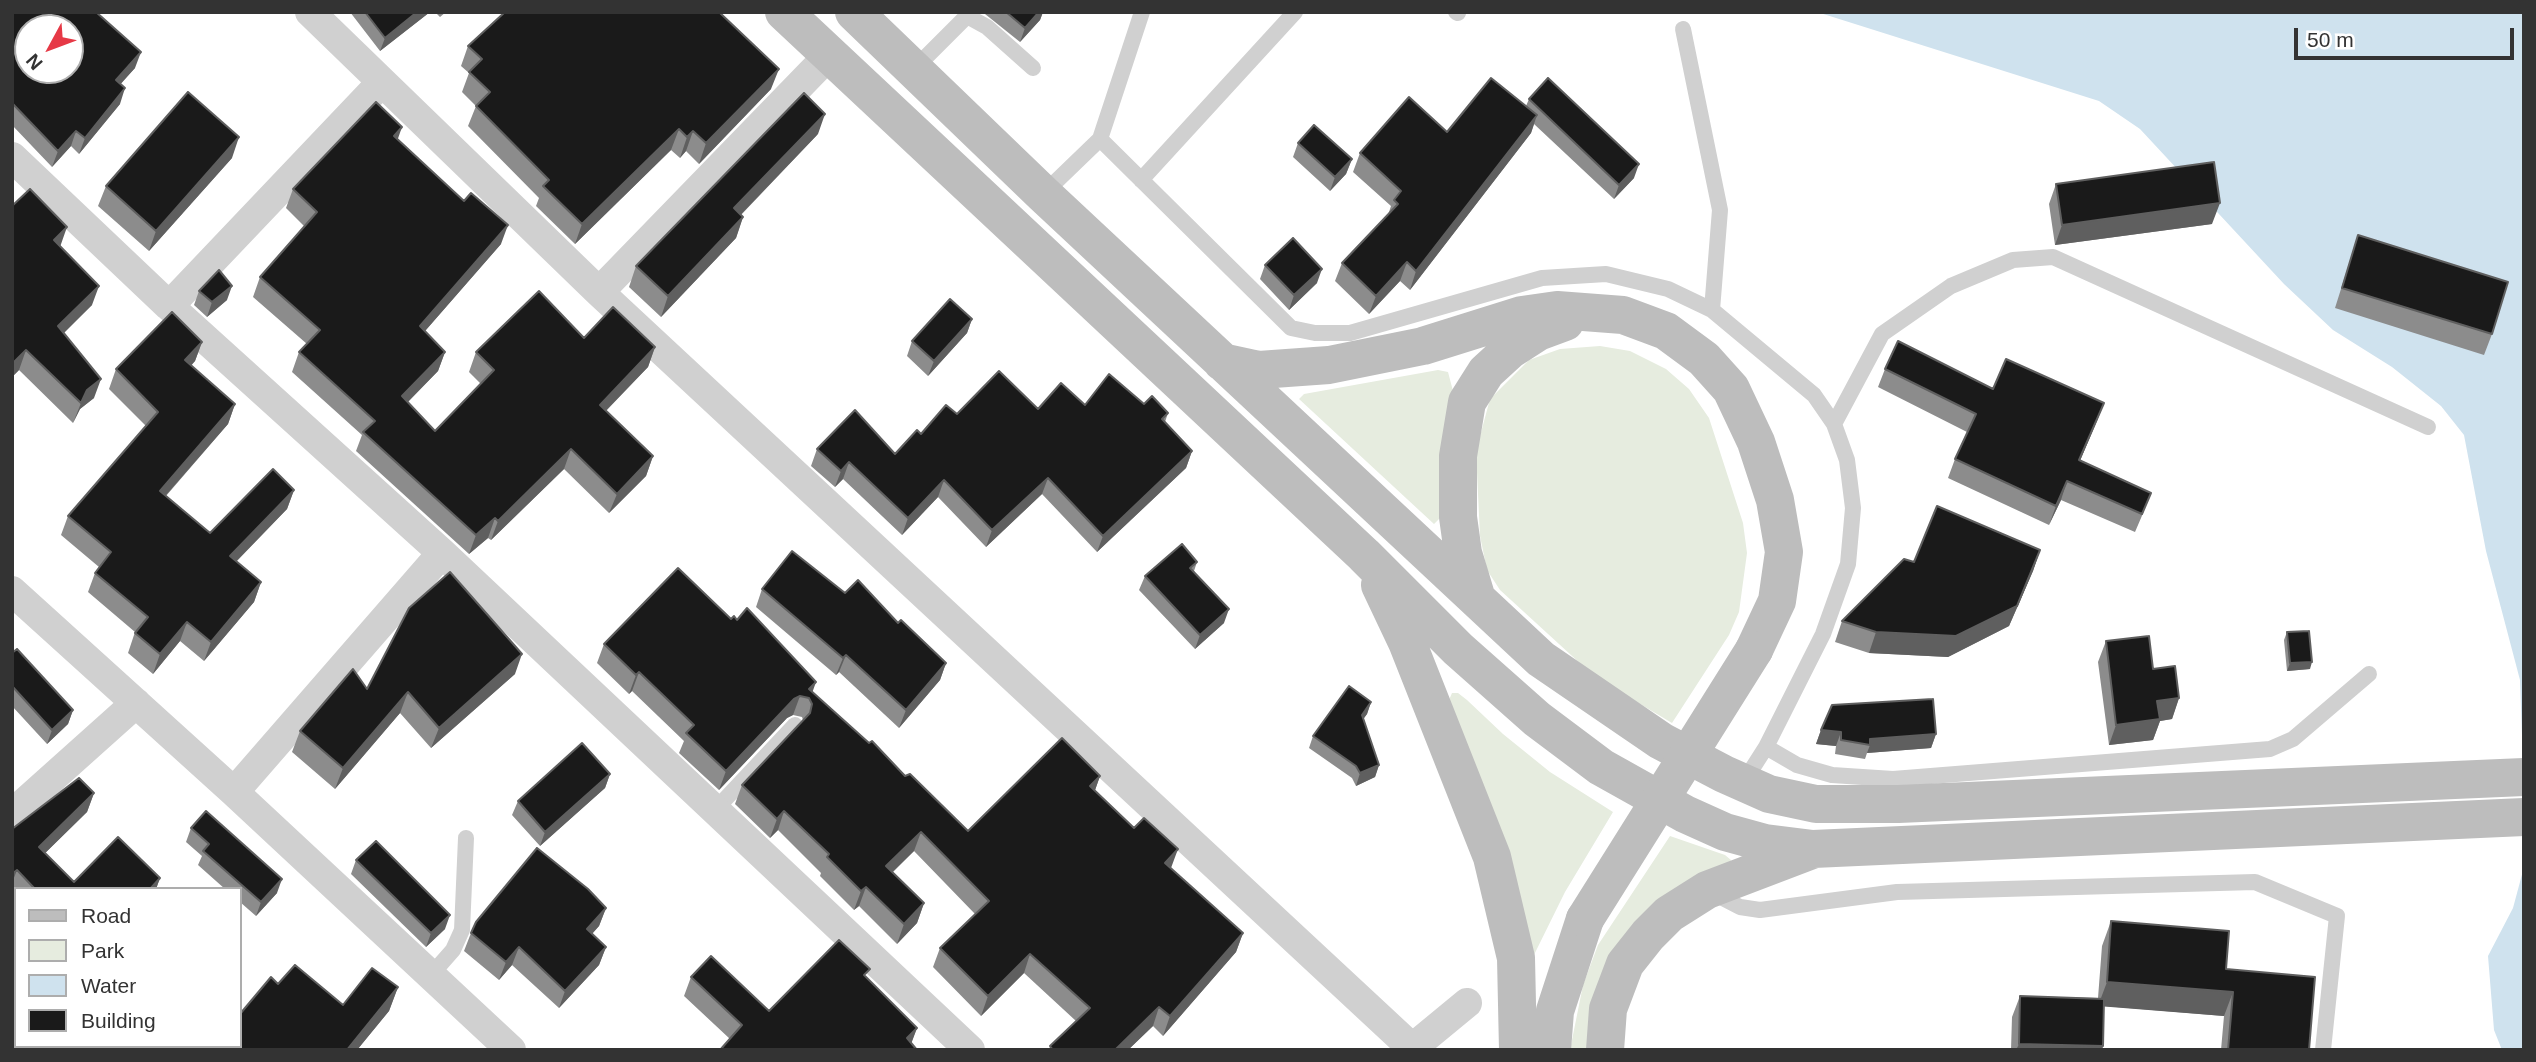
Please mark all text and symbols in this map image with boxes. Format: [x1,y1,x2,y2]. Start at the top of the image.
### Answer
north arrow [14,14,84,84]
scale bar [2298,14,2518,58]
text: 50 m [2307,28,2354,51]
text: N [22,50,47,74]
legend [14,887,242,1048]
text: Road [81,904,131,927]
text: Park [81,939,124,962]
text: Water [81,974,136,997]
text: Building [81,1009,156,1032]

